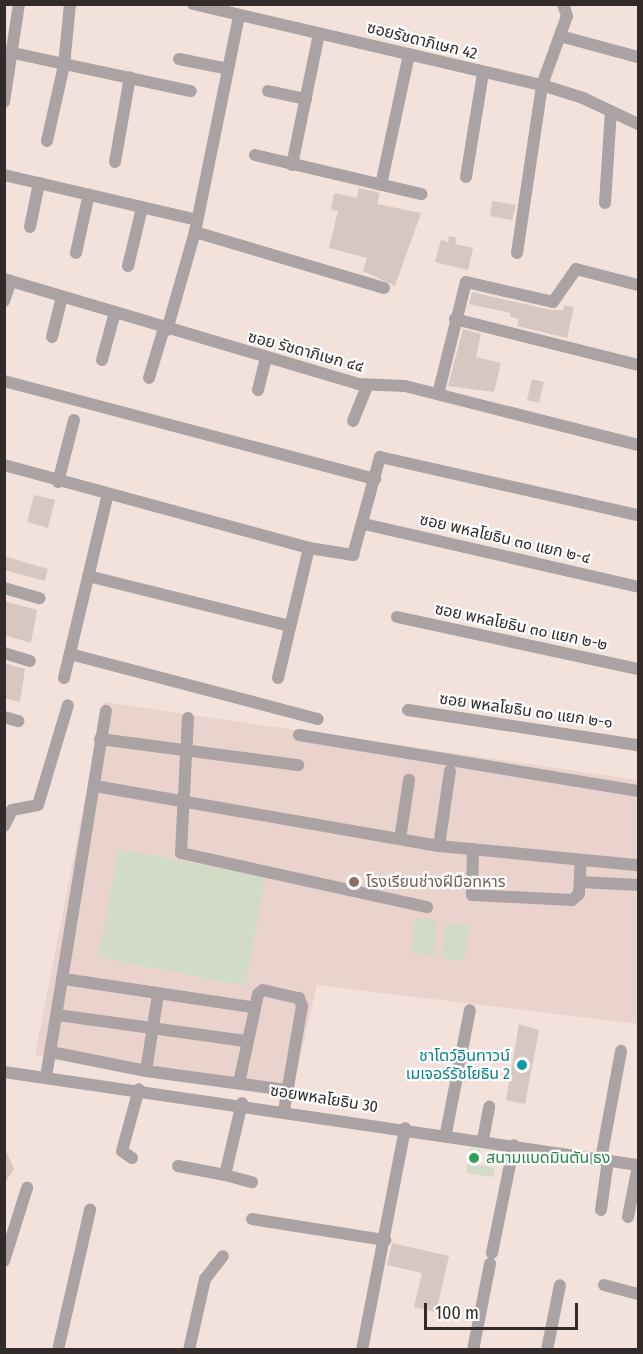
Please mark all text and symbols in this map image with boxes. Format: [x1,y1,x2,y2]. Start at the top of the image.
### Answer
street label: ซอยรัชดาภิเษก 42 [365,18,479,64]
street label: ซอย รัชดาภิเษก ๔๔ [246,327,366,377]
street label: ซอย พหลโยธิน ๓๐ แยก ๒-๔ [418,510,592,568]
street label: ซอย พหลโยธิน ๓๐ แยก ๒-๒ [433,599,609,655]
street label: ซอย พหลโยธิน ๓๐ แยก ๒-๑ [438,689,614,733]
place label: โรงเรียนช่างฝีมือทหาร [366,872,506,892]
marker: โรงเรียนช่างฝีมือทหาร [347,875,361,889]
place label: ชาโตว์อินทาวน์ เมเจอร์รัชโยธิน 2 [406,1046,510,1084]
marker: ชาโตว์อินทาวน์ เมเจอร์รัชโยธิน 2 [515,1058,529,1072]
street label: ซอยพหลโยธิน 30 [269,1081,379,1117]
place label: สนามแบดมินตัน ธง [486,1148,610,1168]
marker: สนามแบดมินตัน ธง [467,1151,481,1165]
scale bar [427,1291,582,1329]
text: 100 m [435,1302,479,1324]

